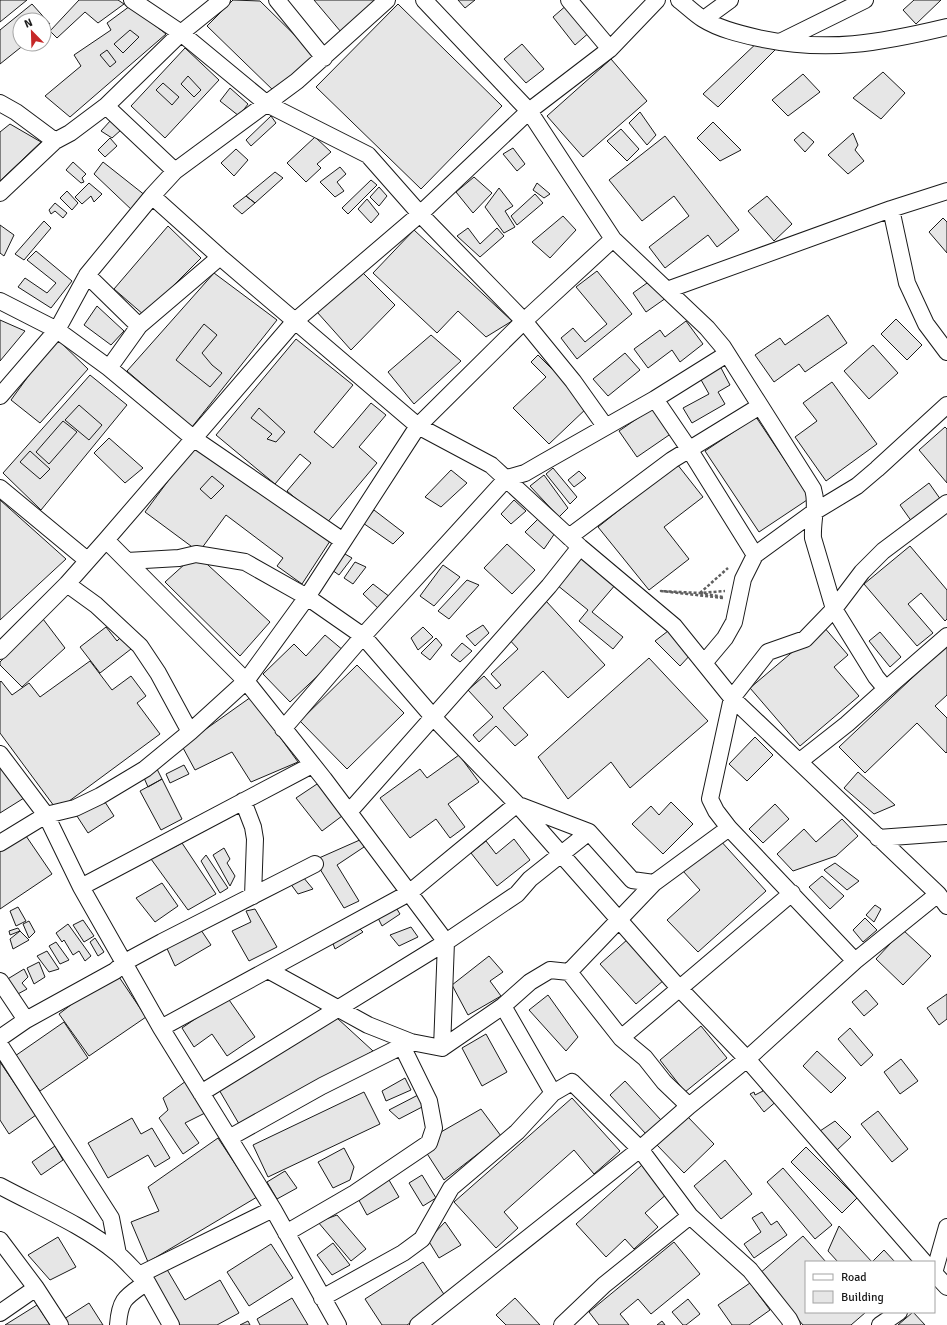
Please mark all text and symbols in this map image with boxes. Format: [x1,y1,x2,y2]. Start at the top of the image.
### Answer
north arrow [12,12,52,52]
text: N [22,16,34,31]
legend [805,1261,935,1313]
text: Road [841,1270,867,1285]
text: Building [841,1290,884,1305]

